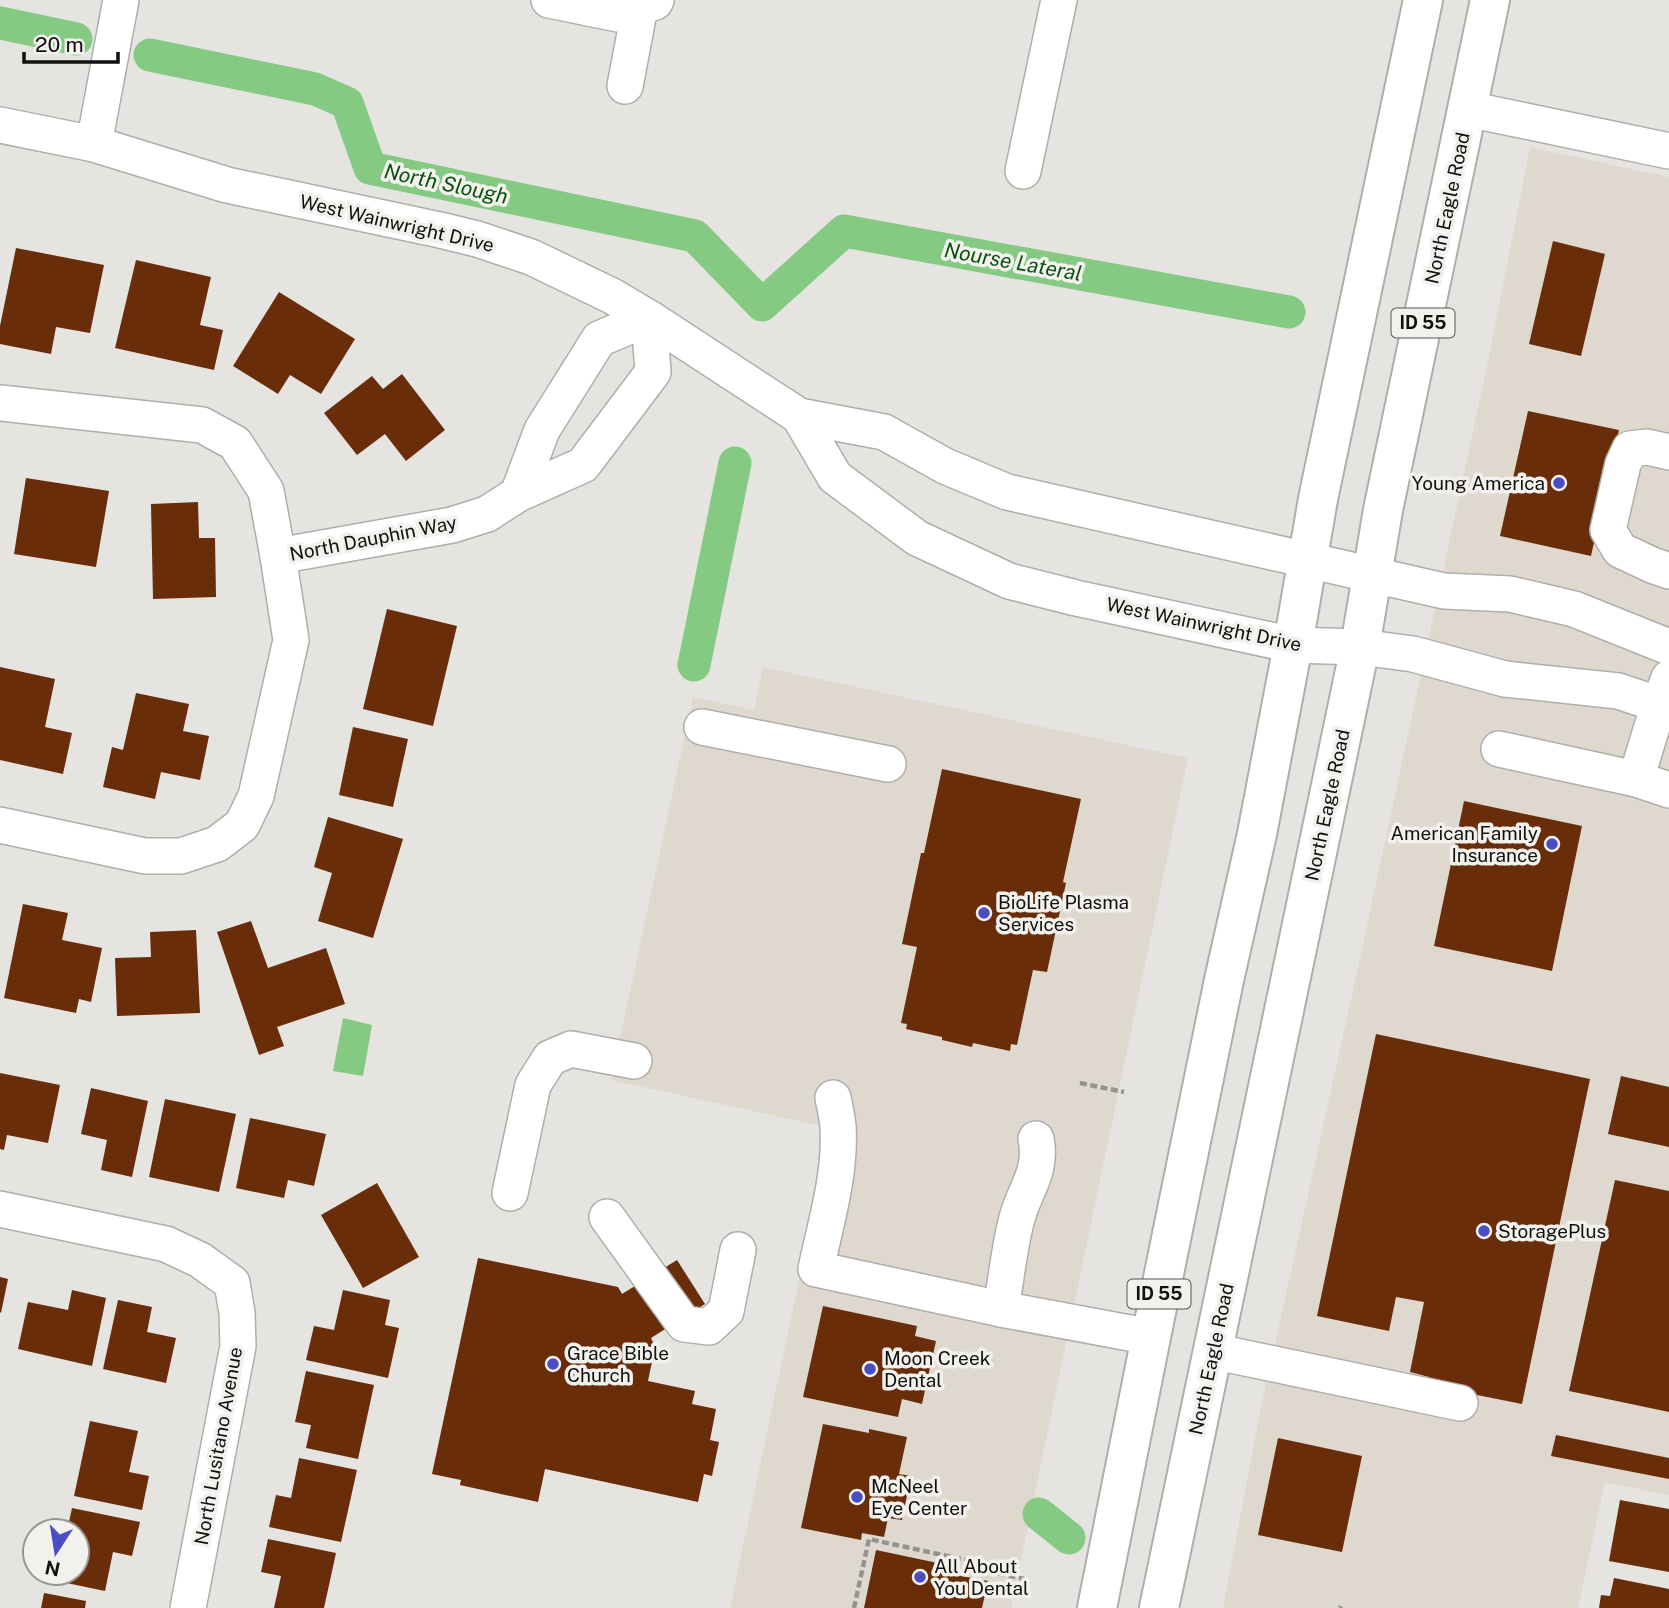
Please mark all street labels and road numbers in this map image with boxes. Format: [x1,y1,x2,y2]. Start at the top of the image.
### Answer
street label: North Eagle Road [1420,130,1474,286]
street label: West Wainwright Drive [298,190,496,256]
road number: ID 55 [1392,309,1454,338]
street label: North Dauphin Way [288,511,458,565]
street label: West Wainwright Drive [1104,593,1304,655]
street label: North Eagle Road [1300,727,1354,883]
road number: ID 55 [1128,1280,1190,1308]
street label: North Eagle Road [1184,1281,1238,1437]
street label: North Lusitano Avenue [190,1345,246,1547]

